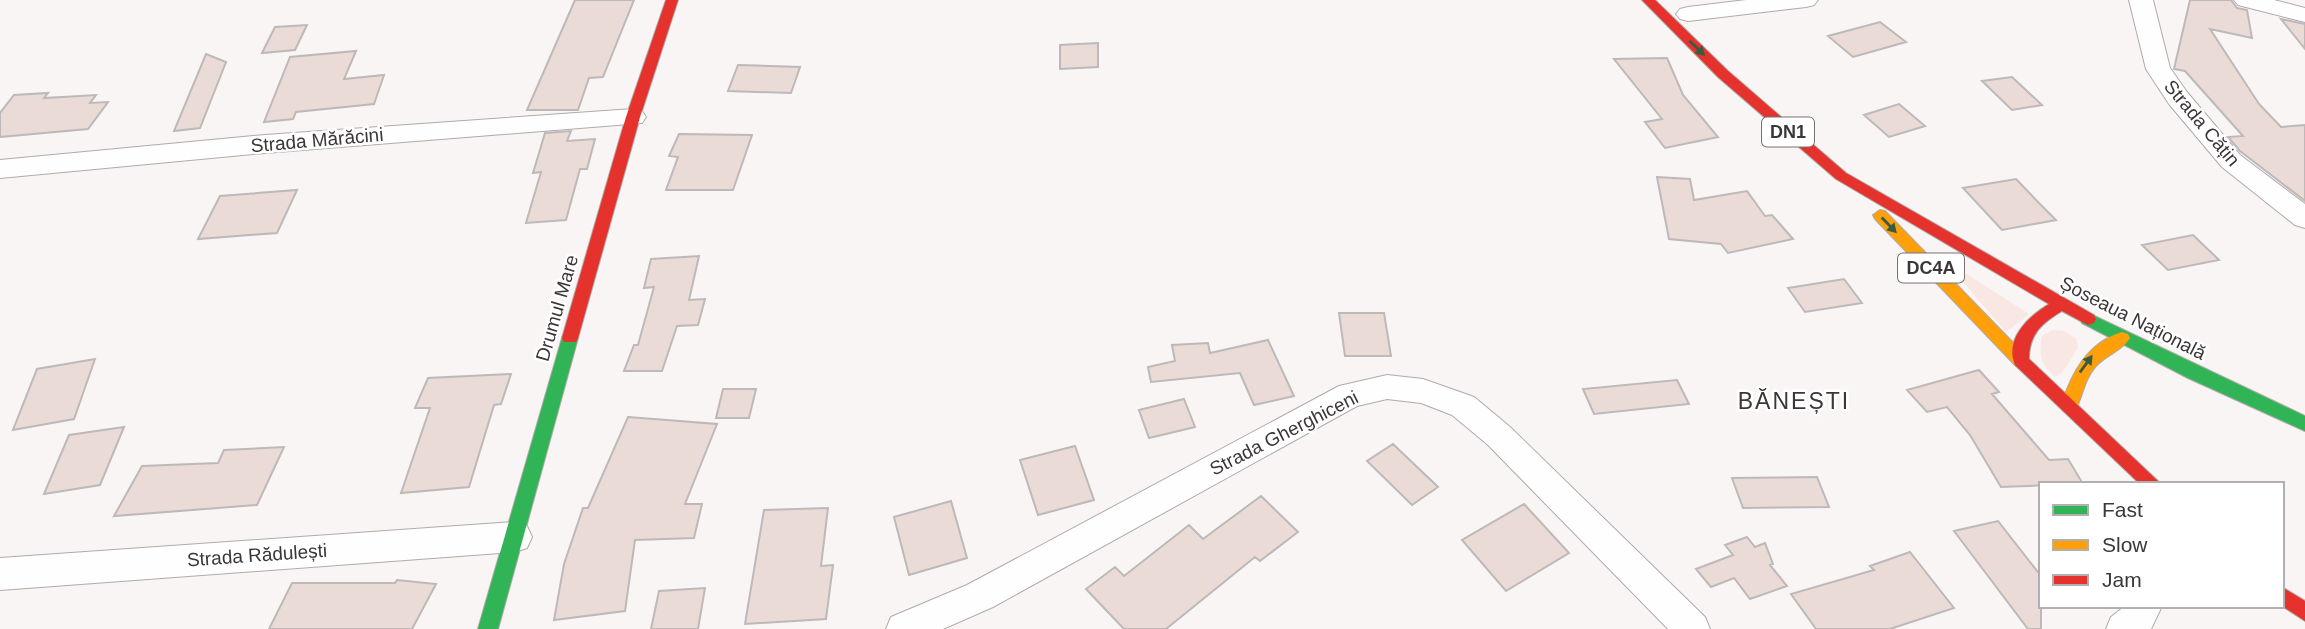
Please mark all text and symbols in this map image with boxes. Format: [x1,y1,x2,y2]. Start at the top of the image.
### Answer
one-way arrow [1688,39,1705,55]
street label: Strada Cățin [2160,76,2244,170]
road number: DN1 [1762,118,1814,146]
street label: Strada Mărăcini [250,124,384,156]
one-way arrow [1881,216,1898,233]
street label: Drumul Mare [532,252,582,364]
road number: DC4A [1898,254,1964,282]
street label: Șoseaua Națională [2057,272,2210,364]
one-way arrow [2079,355,2093,374]
street label: Strada Gherghiceni [1206,386,1362,480]
district label: BĂNEȘTI [1738,388,1850,414]
legend [2039,482,2284,608]
text: Fast [2102,498,2143,521]
text: Slow [2102,533,2148,556]
street label: Strada Rădulești [186,540,328,570]
text: Jam [2102,568,2142,591]

